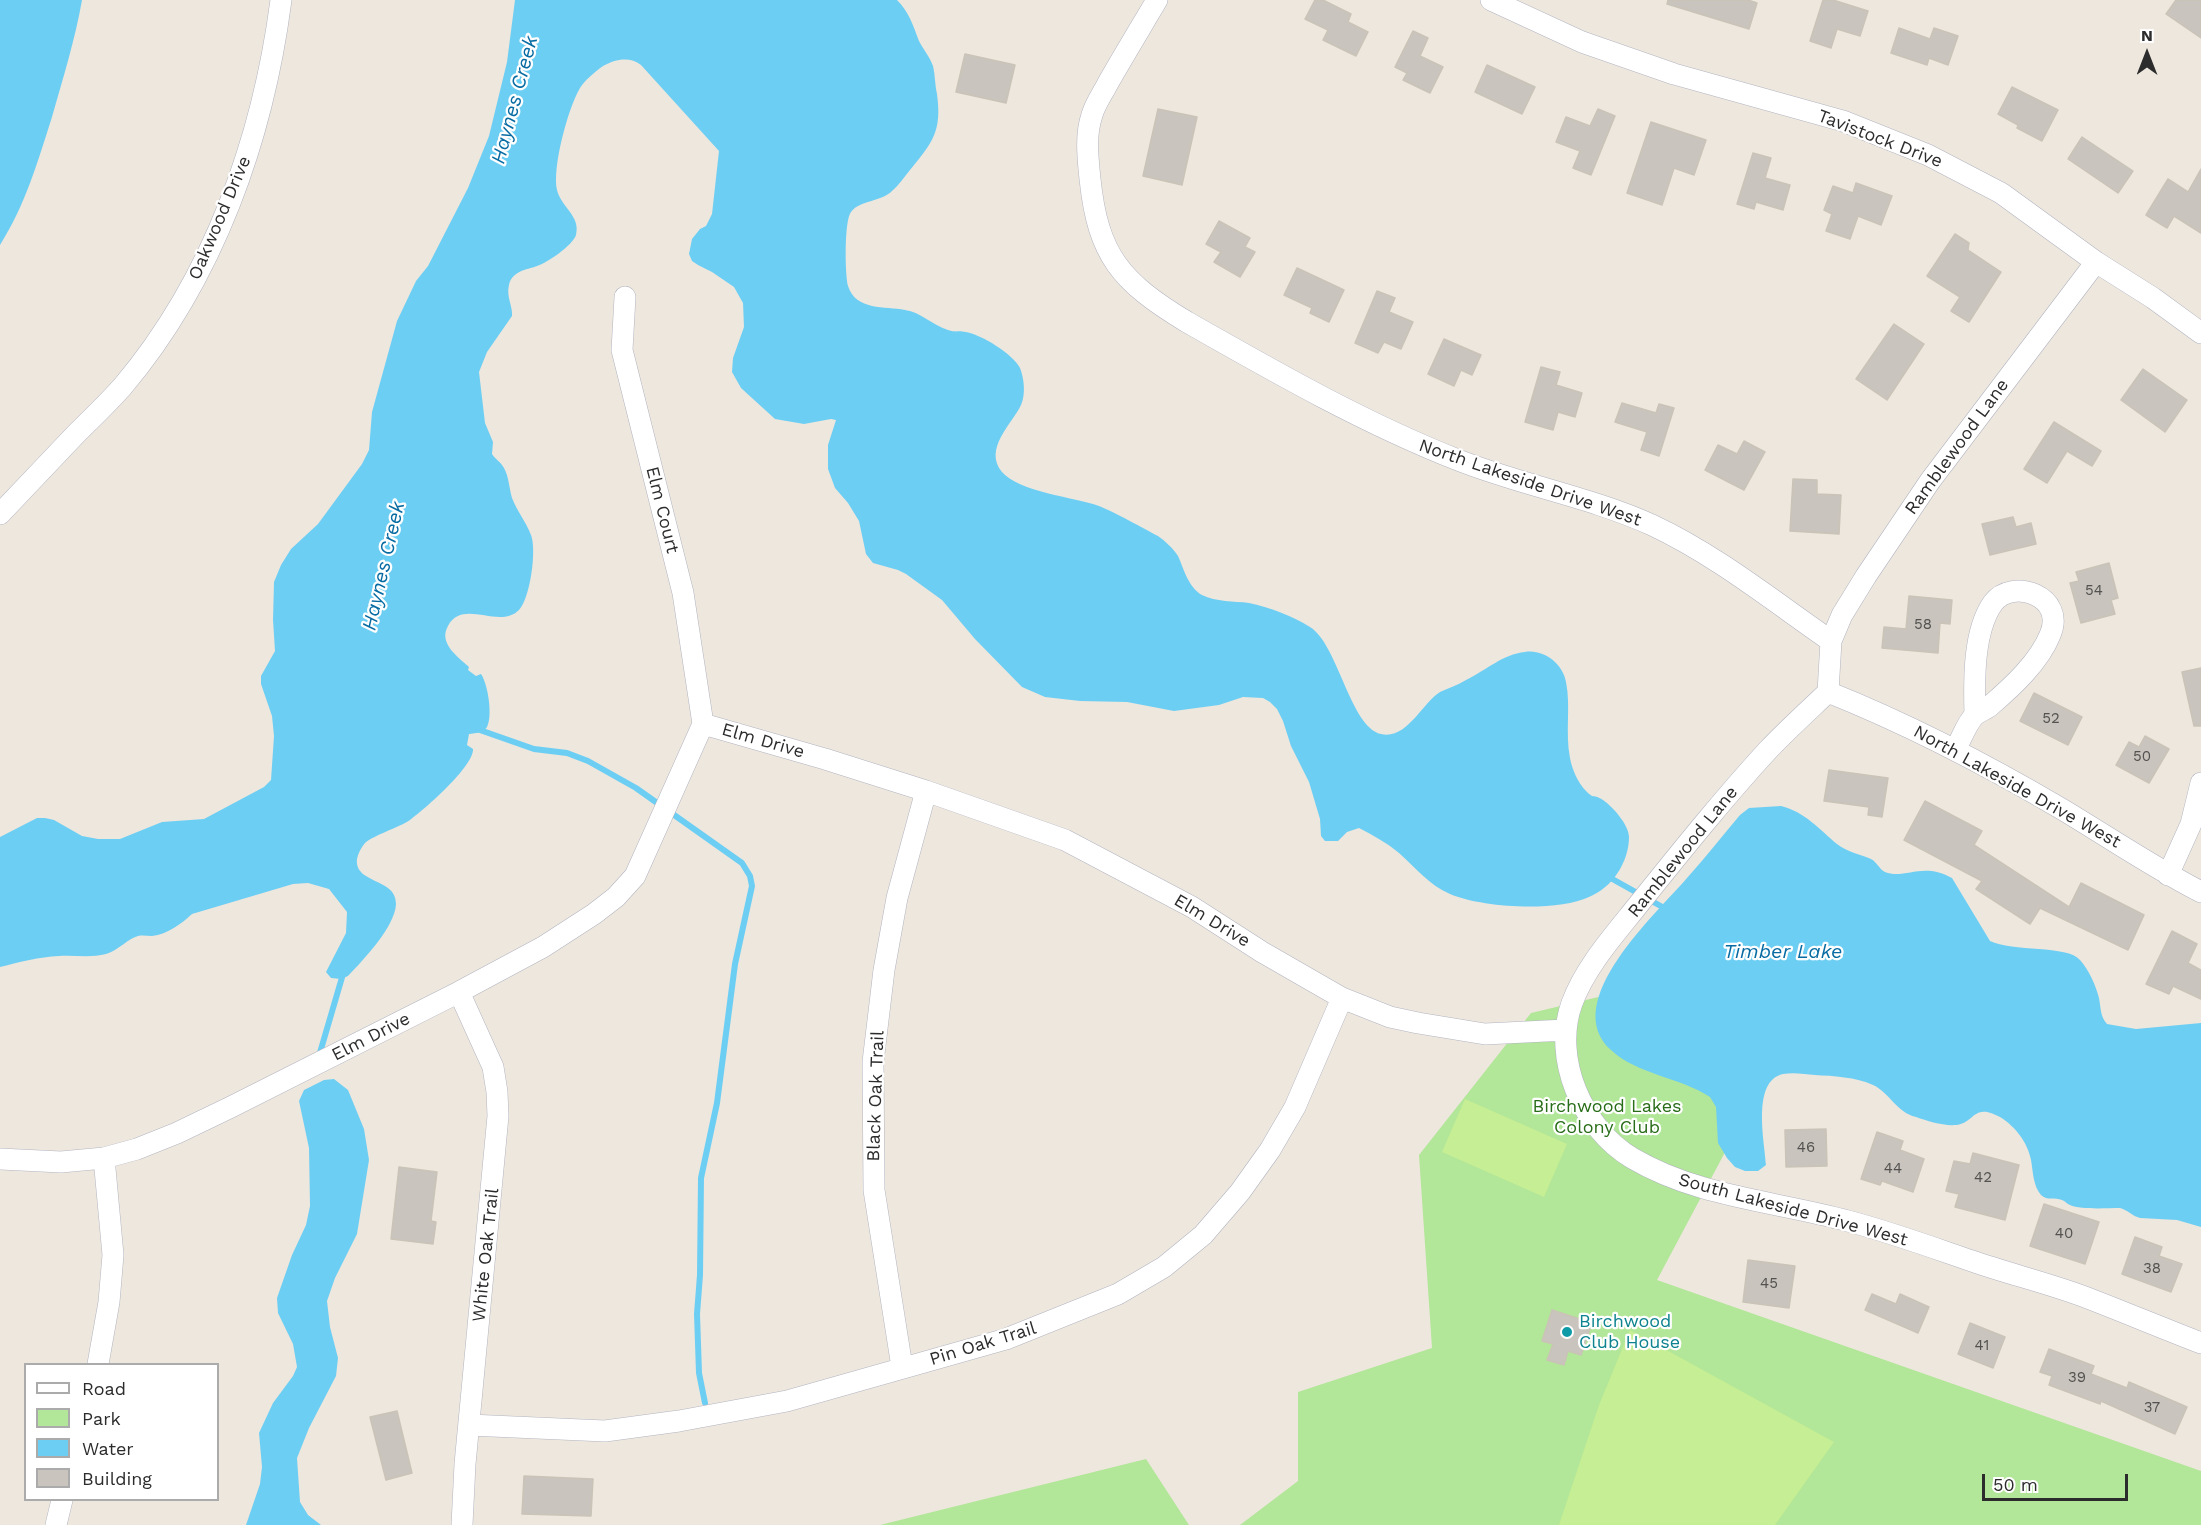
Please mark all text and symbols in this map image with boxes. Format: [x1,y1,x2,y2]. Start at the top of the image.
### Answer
north arrow [2117,24,2177,84]
text: N [2141,26,2153,45]
water label: Haynes Creek [486,33,544,167]
street label: Tavistock Drive [1814,105,1946,173]
street label: Oakwood Drive [184,153,256,283]
street label: Ramblewood Lane [1900,375,2014,519]
street label: North Lakeside Drive West [1416,435,1644,531]
street label: Elm Court [641,464,683,556]
water label: Haynes Creek [358,499,410,633]
house number: 54 [2085,582,2103,600]
house number: 58 [1914,616,1932,634]
house number: 52 [2042,710,2060,728]
street label: Elm Drive [719,719,807,763]
street label: North Lakeside Drive West [1910,721,2124,853]
house number: 50 [2133,748,2151,766]
street label: Ramblewood Lane [1623,782,1743,922]
street label: Elm Drive [1170,890,1254,952]
water label: Timber Lake [1723,940,1843,964]
street label: Elm Drive [328,1008,414,1066]
street label: Black Oak Trail [863,1030,889,1162]
park label: Birchwood Lakes Colony Club [1532,1096,1682,1138]
house number: 46 [1797,1139,1815,1157]
house number: 44 [1884,1160,1902,1178]
street label: South Lakeside Drive West [1676,1169,1910,1251]
house number: 42 [1974,1169,1992,1187]
street label: White Oak Trail [468,1187,504,1323]
house number: 40 [2055,1225,2073,1243]
house number: 38 [2143,1260,2161,1278]
house number: 45 [1760,1275,1778,1293]
place label: Birchwood Club House [1579,1311,1680,1354]
street label: Pin Oak Trail [927,1318,1039,1370]
marker: Birchwood Club House [1560,1325,1574,1339]
house number: 41 [1975,1337,1989,1355]
legend [24,1363,219,1501]
house number: 39 [2068,1369,2086,1387]
text: Road [82,1378,126,1399]
house number: 37 [2144,1399,2160,1417]
text: Park [82,1408,121,1429]
text: Water [82,1438,134,1459]
scale bar [1985,1462,2130,1500]
text: Building [82,1468,152,1489]
text: 50 m [1993,1474,2038,1495]

